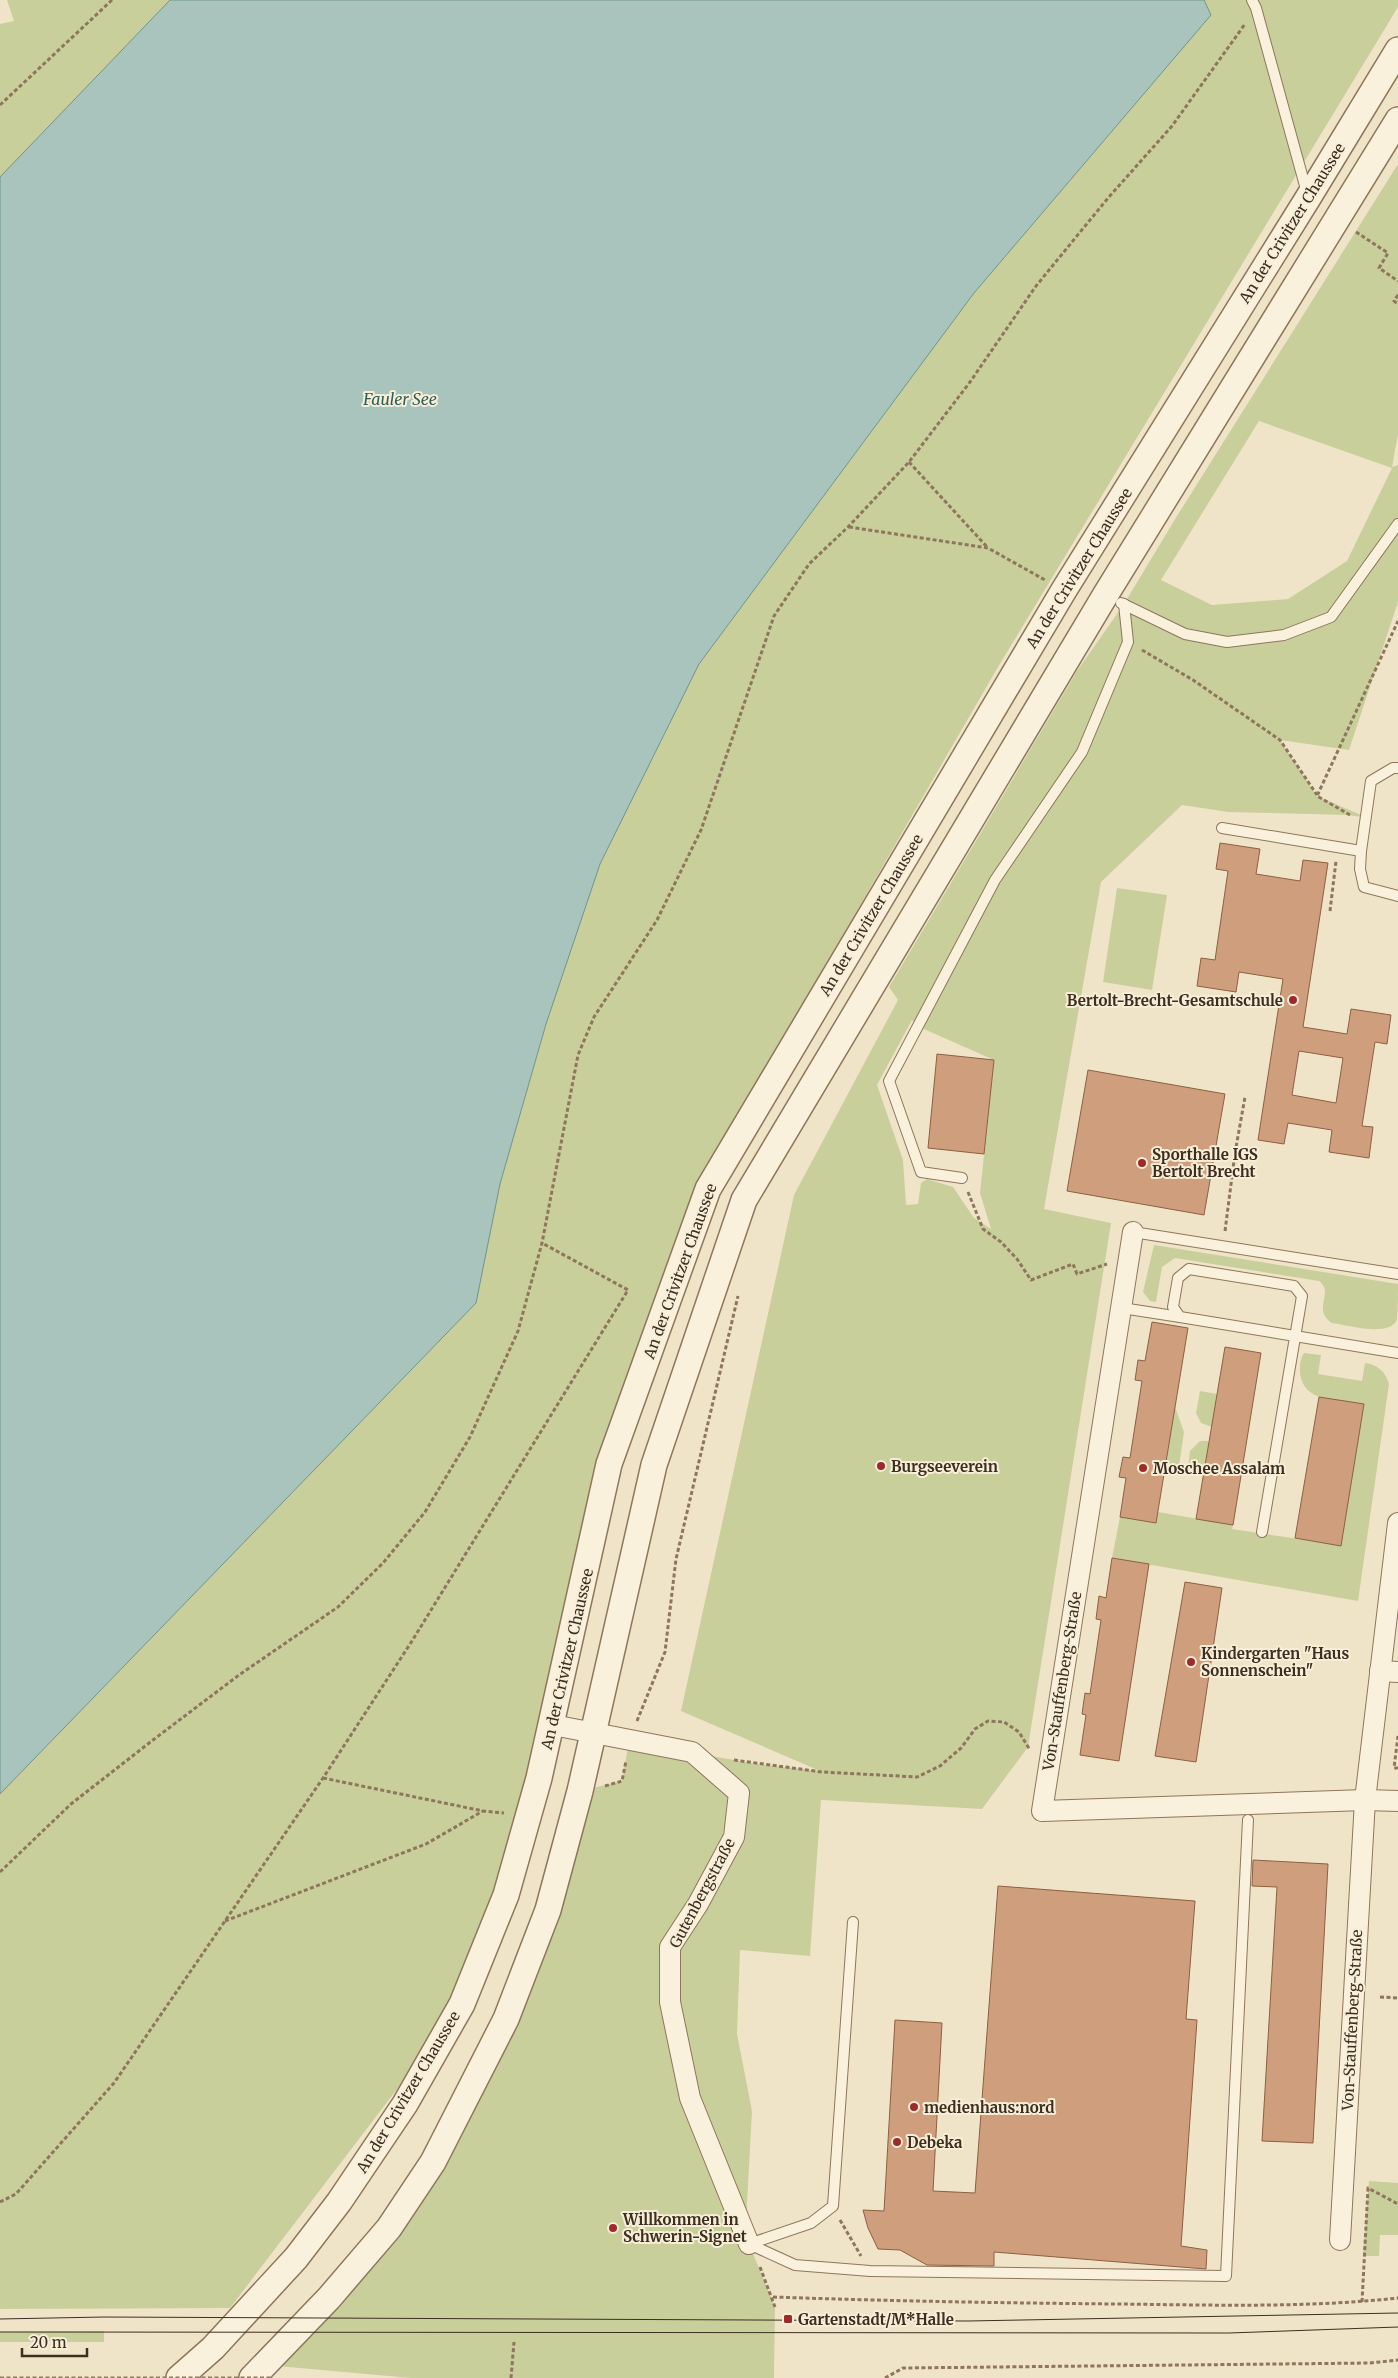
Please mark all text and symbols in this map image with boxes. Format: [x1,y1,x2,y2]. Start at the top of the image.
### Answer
street label: An der Crivitzer Chaussee [1234,139,1349,307]
water label: Fauler See [362,389,437,409]
street label: An der Crivitzer Chaussee [1021,484,1136,652]
street label: An der Crivitzer Chaussee [815,831,927,1000]
place label: Bertolt-Brecht-Gesamtschule [1067,991,1283,1010]
marker: Bertolt-Brecht-Gesamtschule [1287,994,1299,1006]
place label: Sporthalle IGS Bertolt Brecht [1152,1145,1258,1181]
marker: Sporthalle IGS Bertolt Brecht [1136,1157,1148,1169]
street label: An der Crivitzer Chaussee [639,1181,721,1362]
place label: Burgseeverein [891,1457,998,1476]
place label: Moschee Assalam [1153,1459,1285,1478]
marker: Burgseeverein [875,1460,887,1472]
marker: Moschee Assalam [1137,1462,1149,1474]
street label: An der Crivitzer Chaussee [537,1566,597,1752]
street label: Von-Stauffenberg-Straße [1038,1590,1086,1773]
place label: Kindergarten "Haus Sonnenschein" [1201,1644,1349,1680]
marker: Kindergarten "Haus Sonnenschein" [1185,1656,1197,1668]
street label: Gutenbergstraße [665,1835,739,1951]
street label: Von-Stauffenberg-Straße [1338,1929,1366,2112]
street label: An der Crivitzer Chaussee [352,2008,464,2177]
place label: medienhaus:nord [924,2098,1054,2117]
marker: medienhaus:nord [908,2101,920,2113]
place label: Debeka [907,2133,963,2152]
marker: Debeka [891,2136,903,2148]
place label: Willkommen in Schwerin-Signet [622,2210,747,2246]
marker: Willkommen in Schwerin-Signet [607,2222,619,2234]
place label: Gartenstadt/M*Halle [798,2310,954,2329]
marker: Gartenstadt/M*Halle [782,2313,794,2325]
scale bar [22,2326,88,2358]
text: 20 m [30,2333,67,2352]

